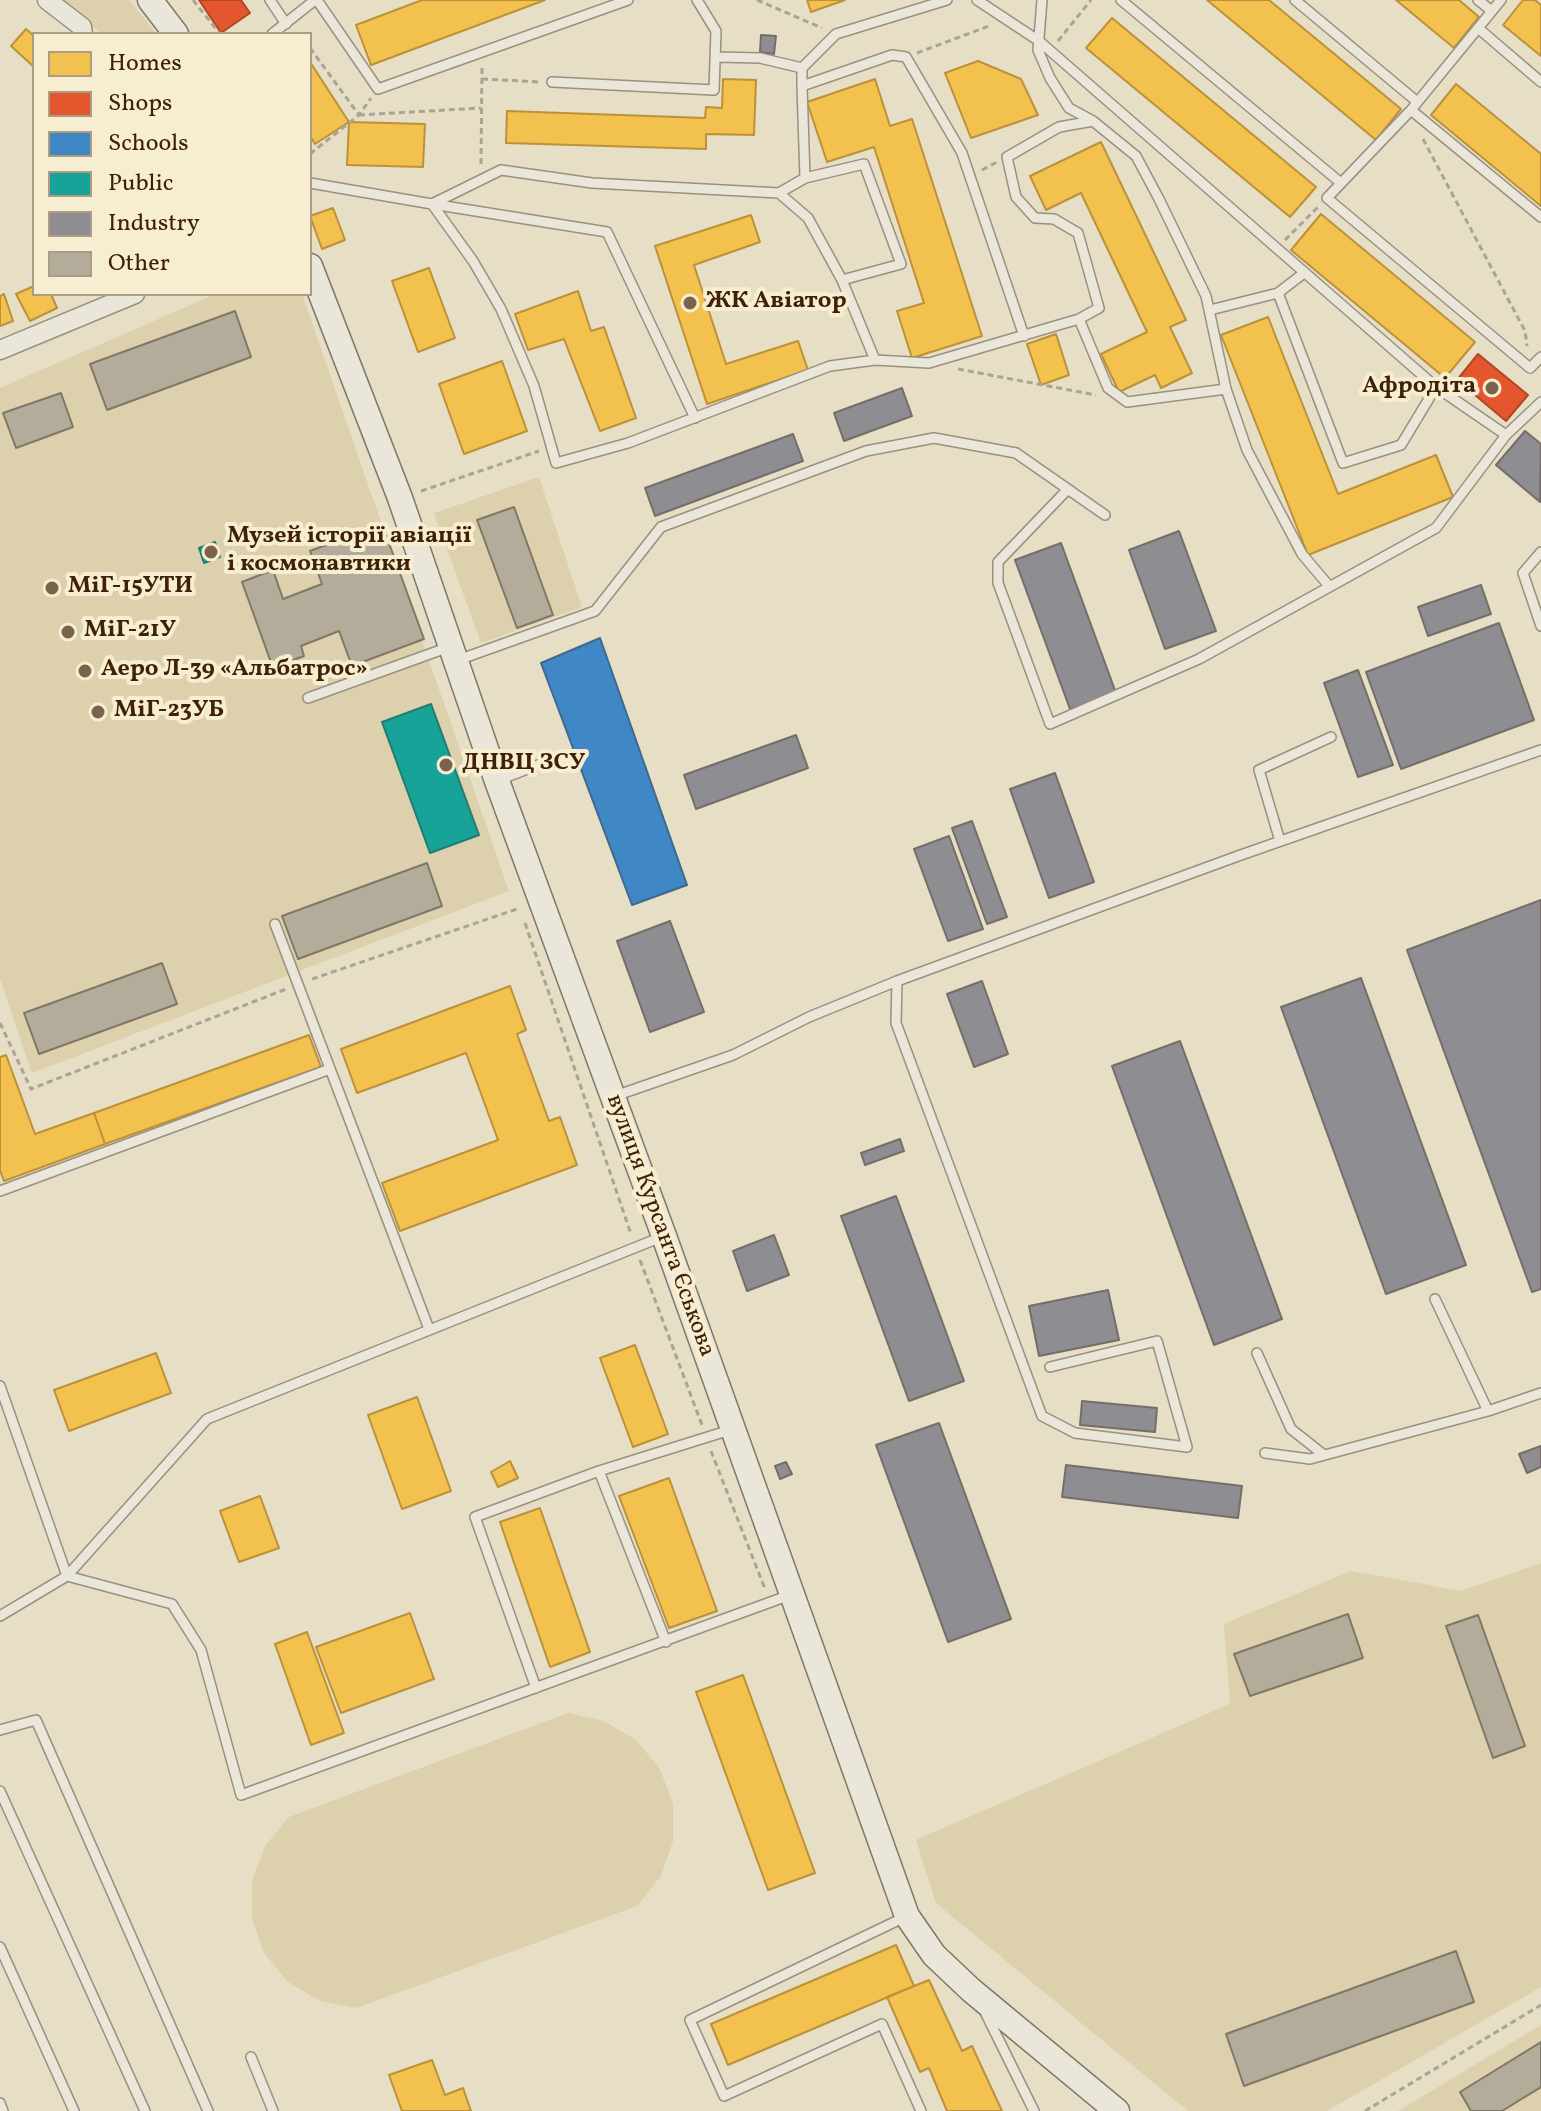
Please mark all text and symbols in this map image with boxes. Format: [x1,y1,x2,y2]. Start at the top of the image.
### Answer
legend [32,32,312,296]
text: Homes [108,47,182,81]
text: Shops [108,87,172,121]
text: Schools [108,127,188,161]
text: Public [108,167,174,201]
text: Industry [108,207,200,241]
text: Other [108,247,170,281]
place label: ЖК Авіатор [706,289,847,317]
marker: ЖК Авіатор [681,294,699,312]
place label: Афродіта [1362,374,1476,402]
marker: Афродіта [1483,379,1501,397]
place label: Музей історії авіації і космонавтики [227,524,471,580]
marker: Музей історії авіації і космонавтики [202,543,220,561]
place label: МіГ-15УТИ [68,574,193,602]
marker: МіГ-15УТИ [43,579,61,597]
place label: МіГ-21У [84,618,176,646]
marker: МіГ-21У [59,623,77,641]
place label: Аеро Л-39 «Альбатрос» [101,657,368,685]
marker: Аеро Л-39 «Альбатрос» [76,662,94,680]
place label: МіГ-23УБ [114,698,224,726]
marker: МіГ-23УБ [89,703,107,721]
place label: ДНВЦ ЗСУ [462,751,585,779]
marker: ДНВЦ ЗСУ [437,756,455,774]
street label: вулиця Курсанта Єськова [598,1091,720,1361]

